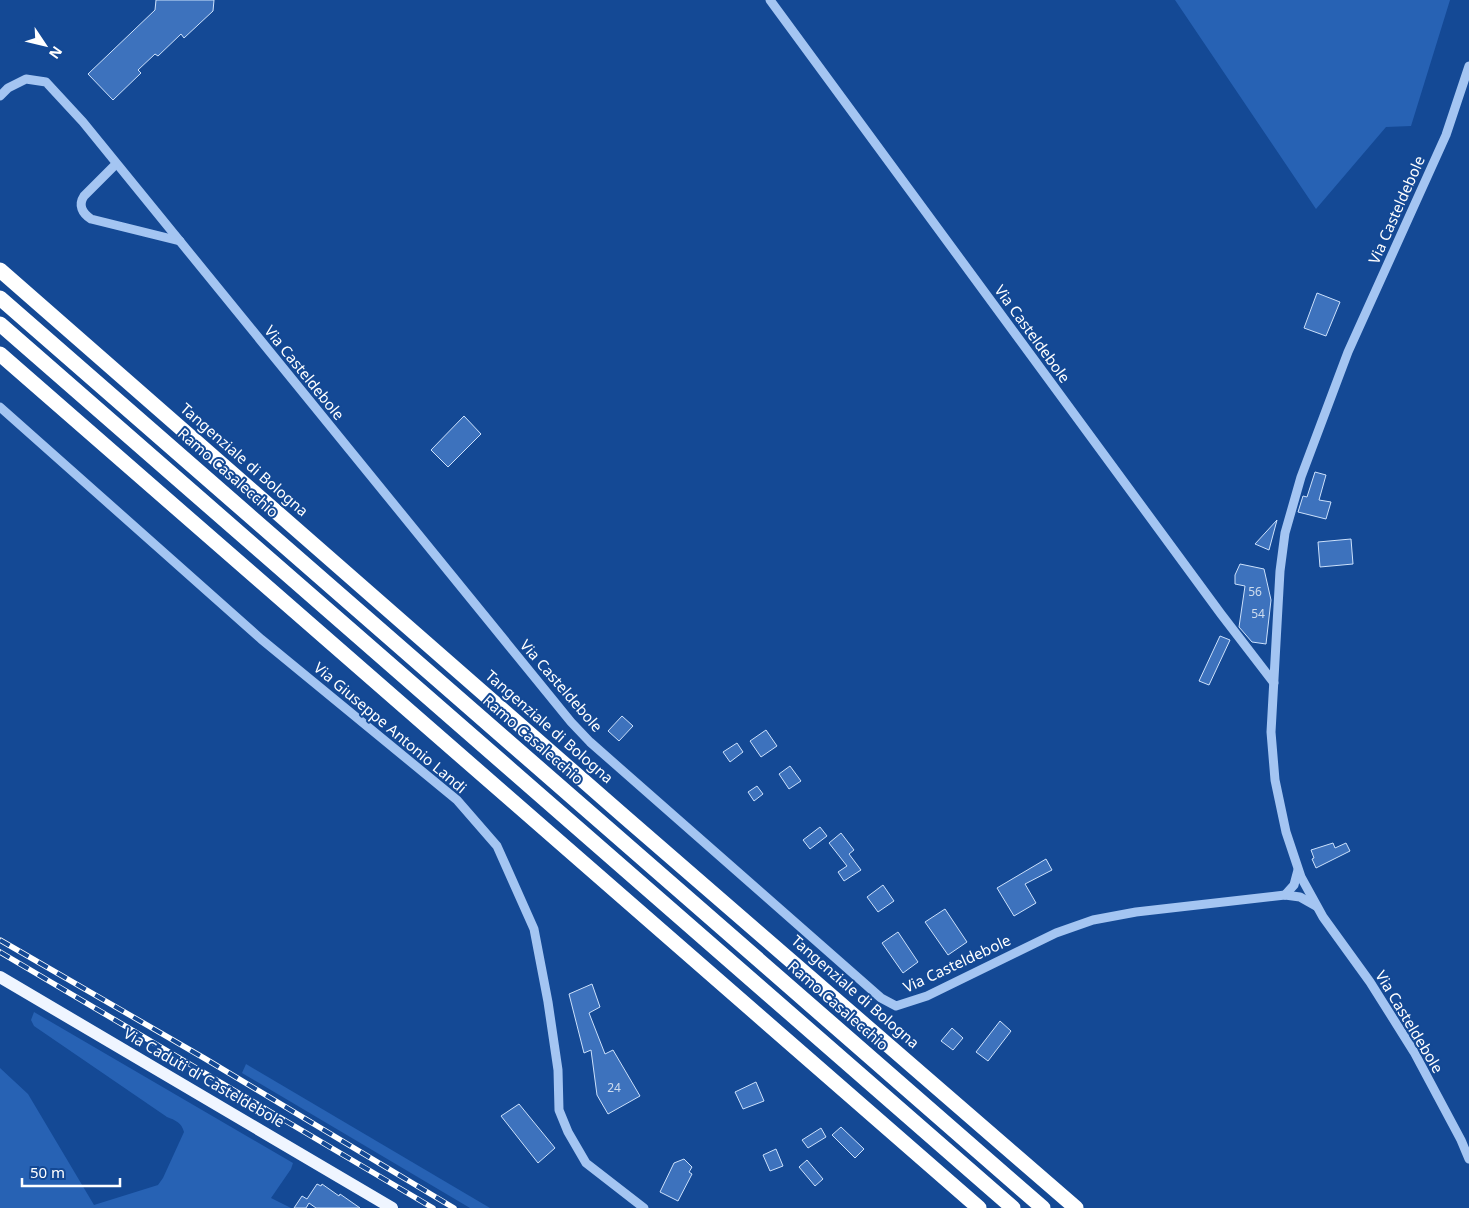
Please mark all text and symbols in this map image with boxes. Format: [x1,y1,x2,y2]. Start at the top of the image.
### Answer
north arrow [20,20,70,70]
text: N [45,43,67,63]
street label: Via Casteldebole [1363,152,1429,267]
street label: Via Casteldebole [991,280,1075,386]
street label: Via Casteldebole [260,321,349,424]
street label: Tangenziale di Bologna [177,398,313,520]
street label: Ramo Casalecchio [174,423,283,522]
house number: 56 [1248,583,1262,600]
house number: 54 [1251,605,1265,622]
street label: Via Casteldebole [516,635,607,736]
street label: Via Giuseppe Antonio Landi [310,657,471,797]
street label: Tangenziale di Bologna [482,665,618,787]
street label: Ramo Casalecchio [479,690,588,789]
street label: Via Casteldebole [900,929,1014,997]
street label: Tangenziale di Bologna [788,930,924,1052]
street label: Ramo Casalecchio [784,956,893,1055]
street label: Via Casteldebole [1371,966,1448,1076]
street label: Via Caduti di Casteldebole [120,1023,289,1132]
house number: 24 [607,1079,621,1096]
scale bar [22,1156,120,1188]
text: 50 m [30,1162,65,1182]

